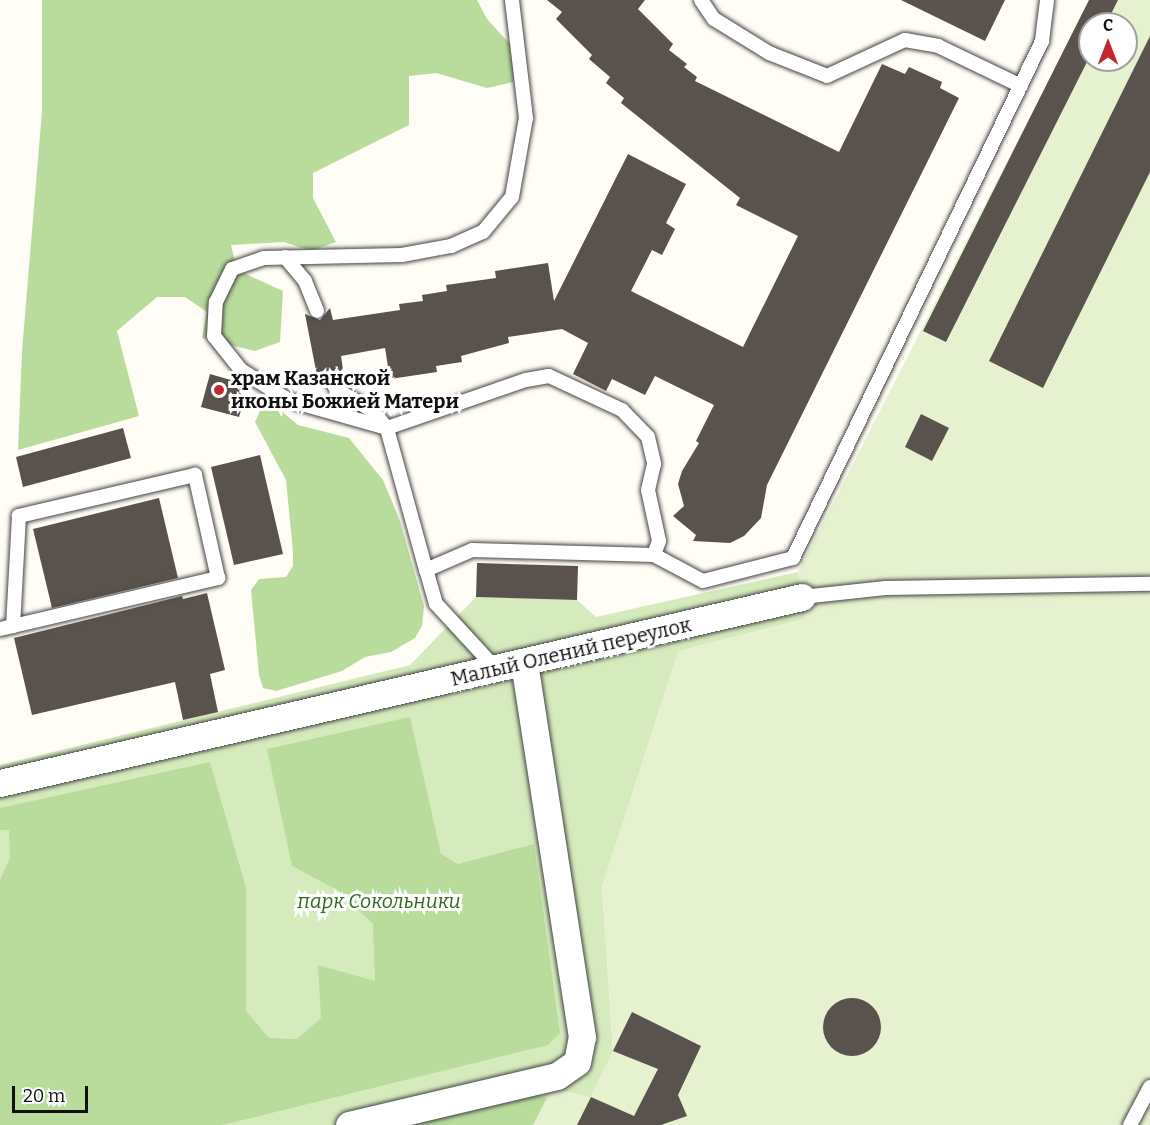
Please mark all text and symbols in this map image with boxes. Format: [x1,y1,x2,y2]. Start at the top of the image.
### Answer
north arrow [1078,12,1138,72]
text: С [1103,16,1113,35]
place label: храм Казанской иконы Божией Матери [231,366,459,413]
marker: храм Казанской иконы Божией Матери [212,383,226,397]
street label: Малый Олений переулок [448,613,694,691]
park label: парк Сокольники [297,889,461,913]
scale bar [15,1074,92,1112]
text: 20 m [23,1085,65,1107]

